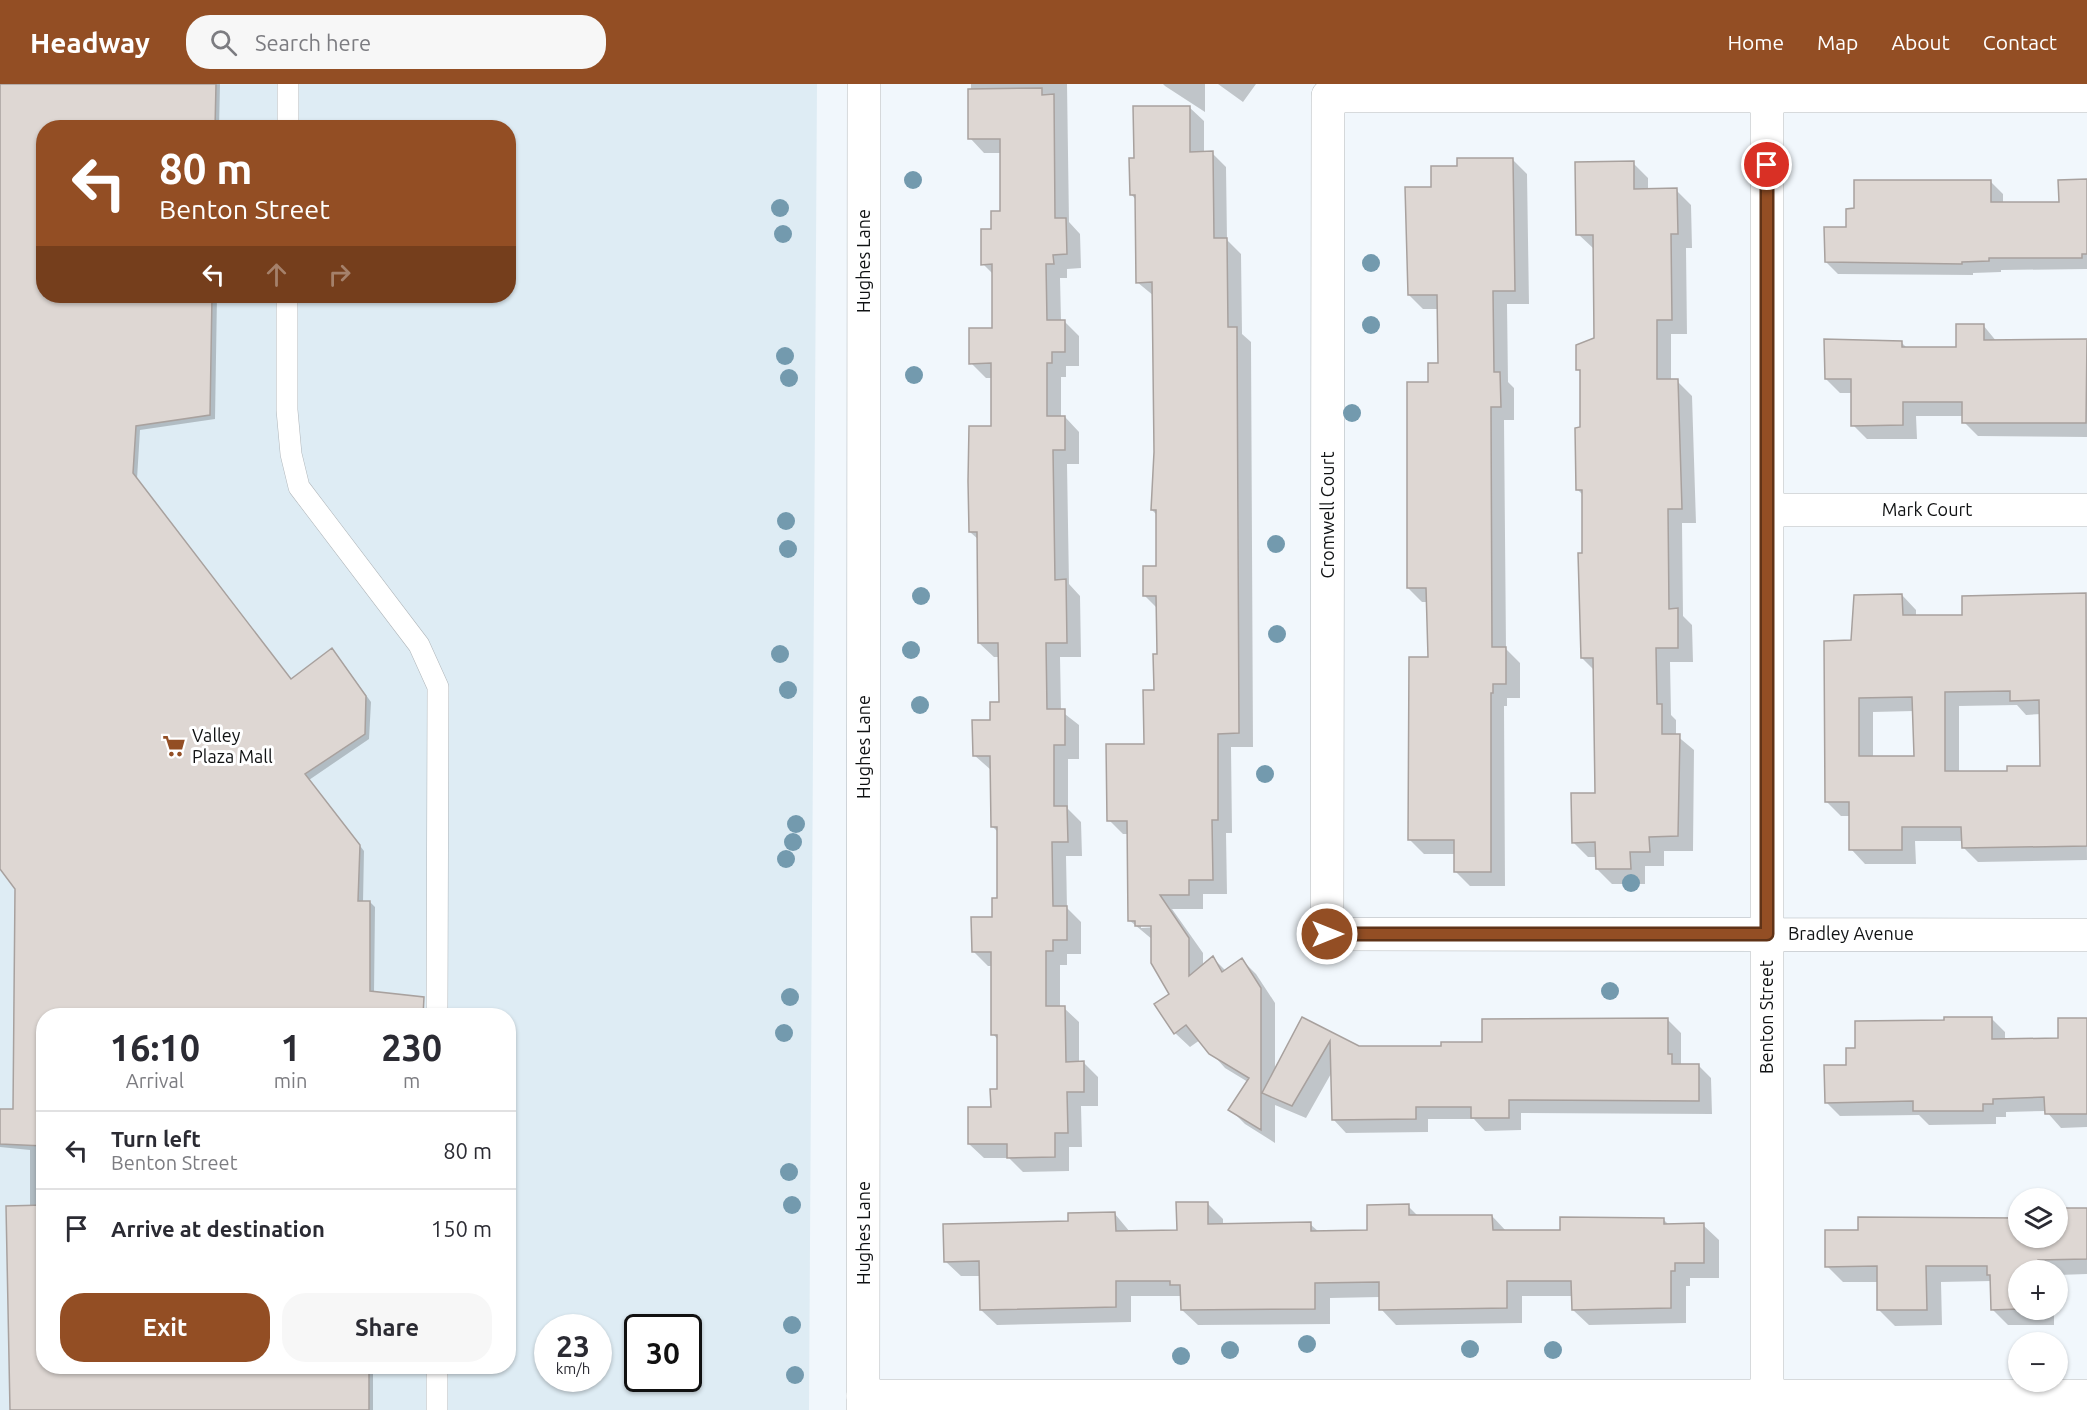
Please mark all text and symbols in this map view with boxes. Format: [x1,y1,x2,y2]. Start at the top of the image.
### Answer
search box [186,15,606,69]
icon: search [207,26,240,59]
text: Headway [30,27,150,58]
text: Search here [255,30,371,55]
text: Home [1727,30,1784,54]
text: Map [1817,30,1858,54]
text: About [1891,30,1950,54]
text: Contact [1983,30,2057,54]
pin [1741,139,1792,190]
icon: left [60,144,138,222]
text: 80 m [159,145,253,192]
icon: arrive [1750,148,1783,181]
text: Benton Street [159,194,330,224]
street label: Hughes Lane [853,209,873,313]
icon: left [197,258,230,291]
icon: ahead [260,258,293,291]
icon: right [323,258,356,291]
street label: Cromwell Court [1317,451,1337,579]
street label: Mark Court [1882,499,1972,519]
street label: Hughes Lane [853,695,873,799]
place label: Valley Plaza Mall [192,725,273,766]
supermarket icon: Valley Plaza Mall [161,733,187,759]
position arrow [1295,902,1359,966]
street label: Bradley Avenue [1788,923,1914,943]
street label: Benton Street [1756,960,1776,1074]
text: 16:10 [110,1027,200,1068]
text: 1 [280,1027,301,1068]
text: 230 [381,1027,442,1068]
text: Arrival [126,1069,184,1092]
text: min [274,1069,307,1092]
text: m [403,1069,420,1092]
text: Turn left [111,1126,201,1151]
icon: left [60,1134,93,1167]
text: 80 m [443,1138,492,1163]
text: Benton Street [111,1151,238,1174]
street label: Hughes Lane [853,1181,873,1285]
map controls [2008,1188,2068,1392]
button: layers [2008,1188,2068,1248]
icon: arrive [60,1212,93,1245]
text: Arrive at destination [111,1216,325,1241]
text: 150 m [431,1216,492,1241]
button: + [2008,1260,2068,1320]
button: Exit [60,1293,270,1362]
button: Share [282,1293,492,1362]
speed limit sign: 30 [624,1314,702,1392]
text: 23 [556,1329,590,1363]
button: − [2008,1332,2068,1392]
text: km/h [556,1360,590,1377]

